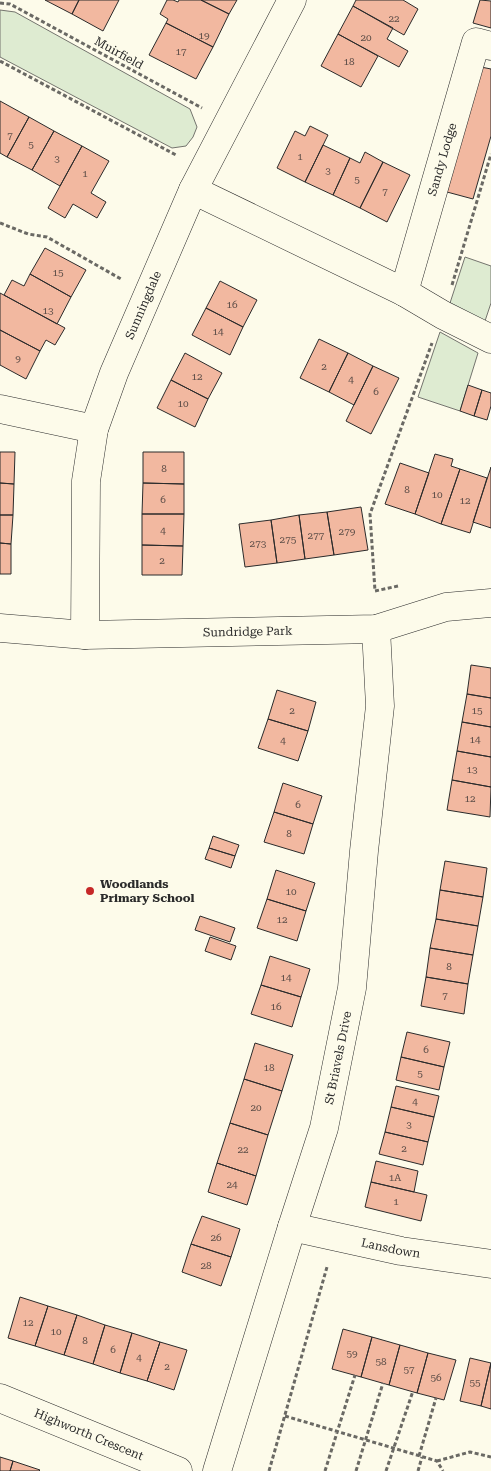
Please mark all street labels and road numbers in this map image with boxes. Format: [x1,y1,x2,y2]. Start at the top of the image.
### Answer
street label: Muirfield [92,34,146,72]
street label: Sandy Lodge [425,121,459,198]
street label: Sunningdale [122,268,164,341]
street label: Sundridge Park [203,624,293,640]
street label: St Briavels Drive [322,1009,354,1106]
street label: Lansdown [360,1235,421,1261]
street label: Highworth Crescent [32,1406,146,1463]

